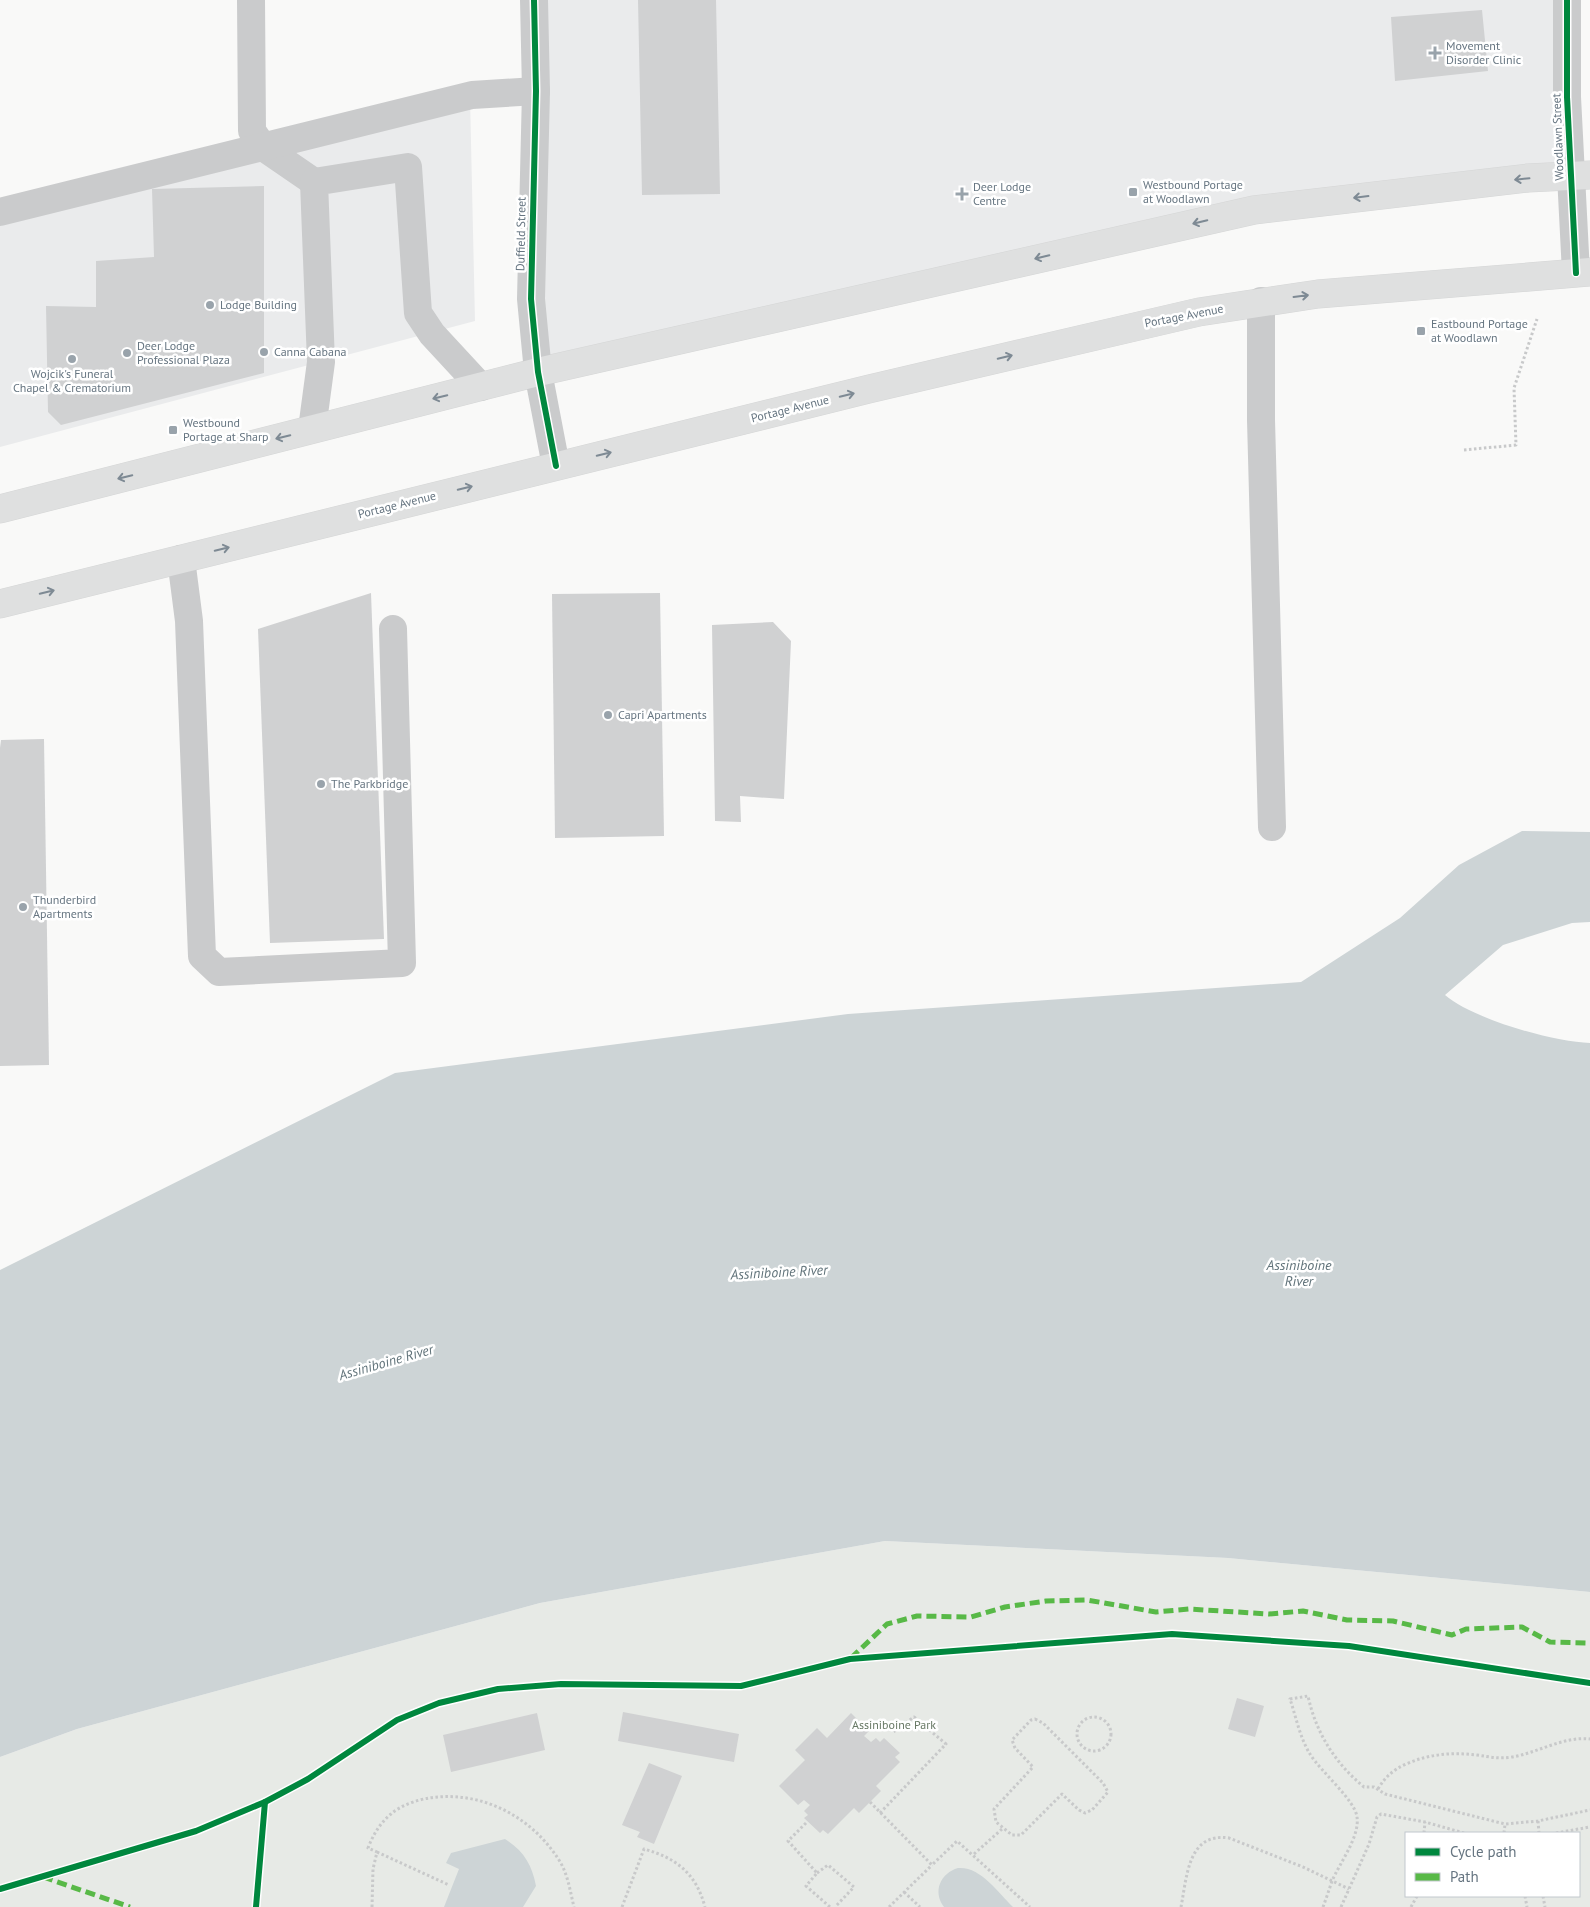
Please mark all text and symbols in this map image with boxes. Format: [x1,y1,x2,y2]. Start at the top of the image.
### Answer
place label: Movement Disorder Clinic [1446,38,1522,67]
marker: Movement Disorder Clinic [1428,46,1442,60]
street label: Woodlawn Street [1548,93,1567,181]
one-way arrow [1514,174,1530,184]
place label: Westbound Portage at Woodlawn [1143,177,1243,206]
place label: Deer Lodge Centre [973,179,1031,208]
marker: Westbound Portage at Woodlawn [1127,186,1139,198]
marker: Deer Lodge Centre [955,187,969,201]
one-way arrow [1353,192,1369,202]
street label: Duffield Street [512,197,529,271]
one-way arrow [1193,218,1209,227]
one-way arrow [1034,253,1050,262]
one-way arrow [1292,291,1308,301]
place label: Lodge Building [220,297,297,312]
marker: Lodge Building [204,299,216,311]
street label: Portage Avenue [1143,301,1225,331]
place label: Eastbound Portage at Woodlawn [1431,316,1528,345]
marker: Eastbound Portage at Woodlawn [1415,325,1427,337]
place label: Deer Lodge Professional Plaza [137,338,230,367]
place label: Canna Cabana [274,344,346,359]
marker: Canna Cabana [258,346,270,358]
marker: Deer Lodge Professional Plaza [121,347,133,359]
one-way arrow [996,352,1012,361]
marker: Wojcik's Funeral Chapel & Crematorium [66,353,78,365]
place label: Wojcik's Funeral Chapel & Crematorium [13,366,131,395]
one-way arrow [838,389,854,399]
street label: Portage Avenue [749,392,831,425]
one-way arrow [433,393,449,402]
place label: Westbound Portage at Sharp [183,415,269,444]
marker: Westbound Portage at Sharp [167,424,179,436]
one-way arrow [275,433,291,442]
one-way arrow [595,449,611,458]
one-way arrow [118,473,134,482]
one-way arrow [456,483,472,492]
street label: Portage Avenue [356,488,438,521]
one-way arrow [213,544,229,553]
one-way arrow [39,587,55,596]
place label: Capri Apartments [618,707,707,722]
marker: Capri Apartments [602,709,614,721]
place label: The Parkbridge [331,776,408,791]
marker: The Parkbridge [315,778,327,790]
place label: Thunderbird Apartments [33,892,96,921]
marker: Thunderbird Apartments [17,901,29,913]
water label: Assiniboine River [1265,1256,1332,1290]
water label: Assiniboine River [729,1260,829,1284]
water label: Assiniboine River [336,1340,437,1384]
park label: Assiniboine Park [852,1717,936,1732]
legend [1405,1832,1580,1897]
text: Cycle path [1450,1842,1516,1861]
text: Path [1450,1867,1479,1886]

